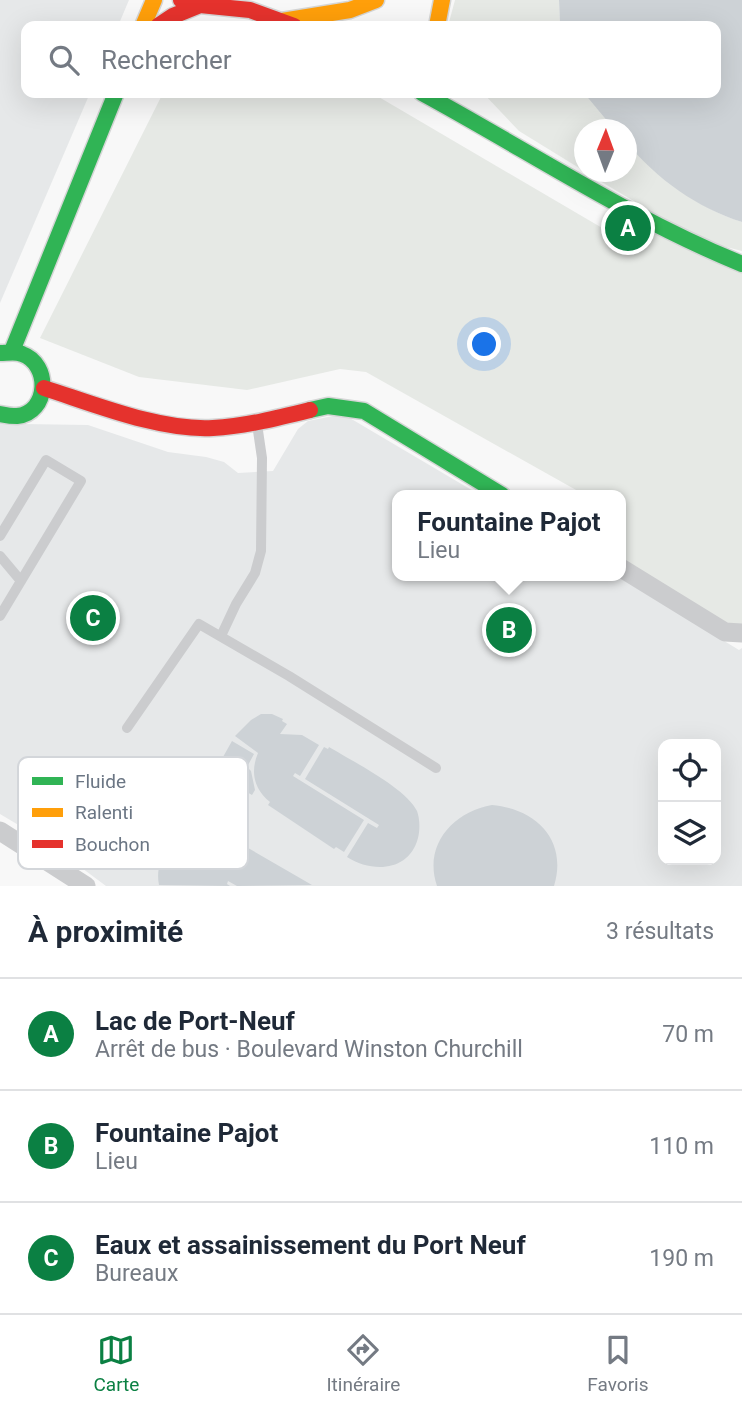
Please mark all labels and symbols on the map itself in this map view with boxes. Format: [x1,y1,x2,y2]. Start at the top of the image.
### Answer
north arrow [574,119,637,182]
pin: A [605,202,651,254]
your location [467,327,501,361]
pin: C [70,592,116,644]
pin: B [486,604,532,656]
legend [18,757,248,869]
text: Fluide [75,770,126,793]
text: Ralenti [75,801,133,824]
text: Bouchon [75,833,150,856]

